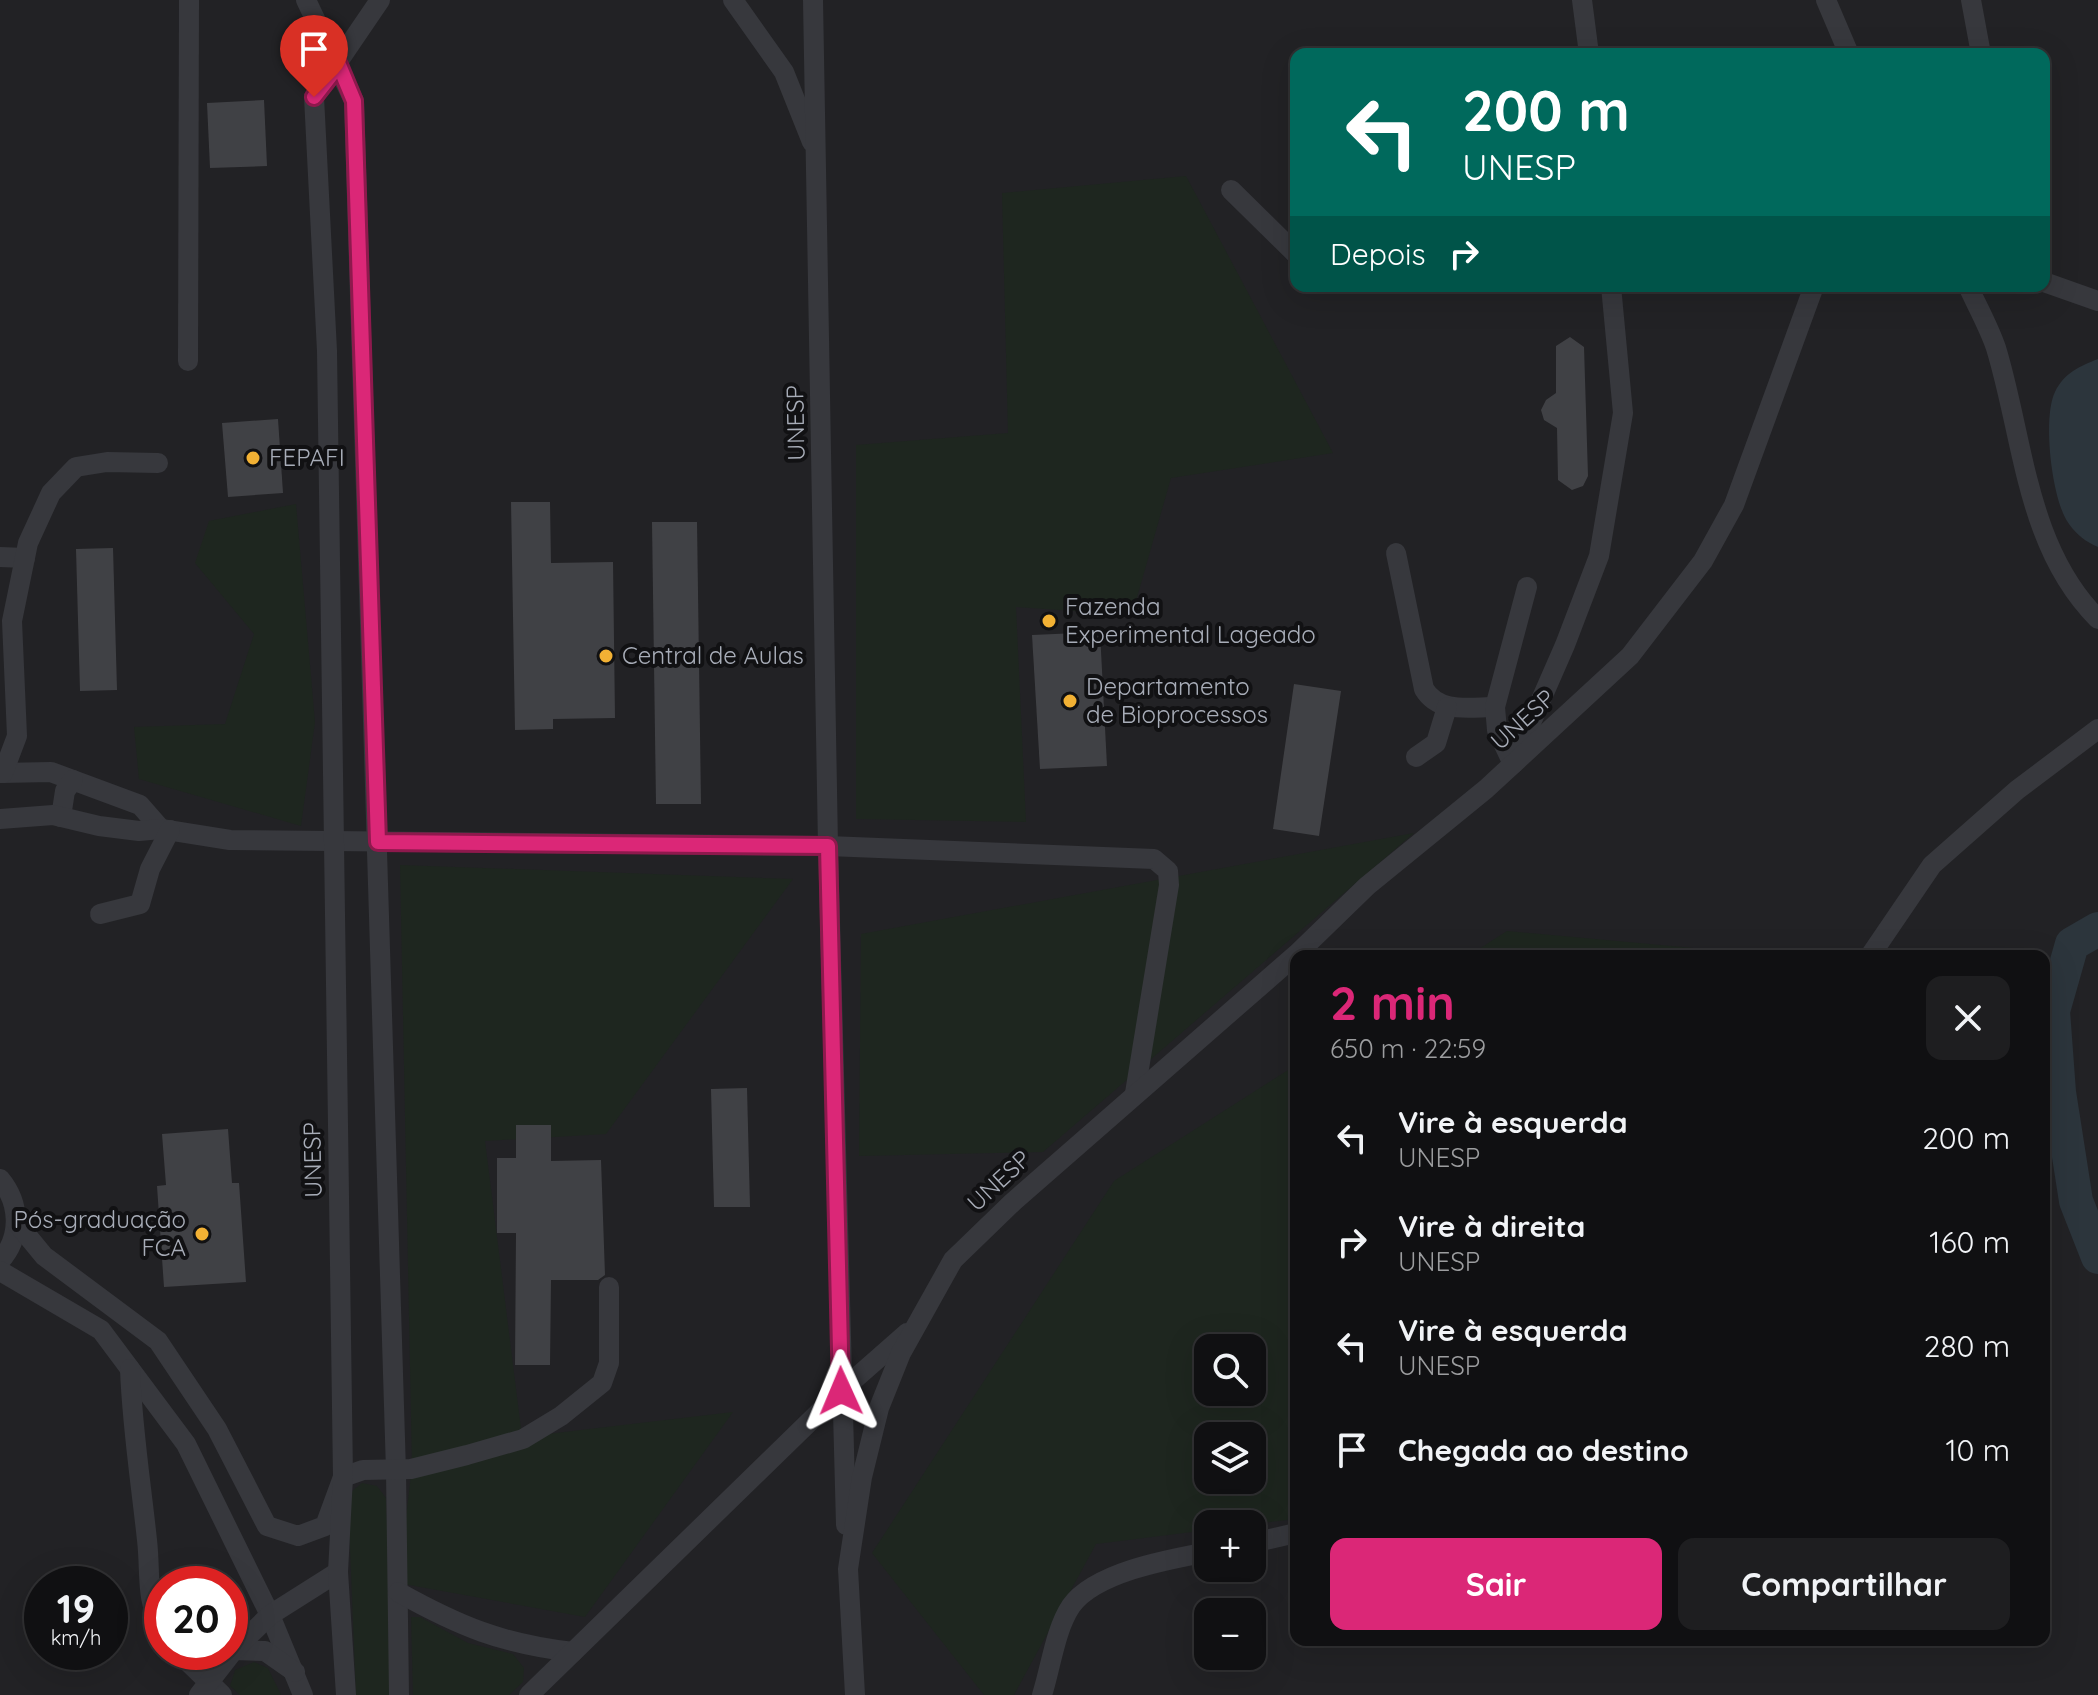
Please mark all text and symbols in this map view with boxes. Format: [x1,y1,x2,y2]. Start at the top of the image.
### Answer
pin [280,15,348,97]
icon: arrive [292,27,336,71]
text: 200 m [1462,75,1630,145]
icon: left [1330,80,1434,184]
text: UNESP [1462,144,1576,189]
icon: right [1442,232,1486,276]
text: Depois [1330,235,1426,273]
street label: UNESP [779,385,811,461]
place label: FEPAFI [269,442,345,472]
marker: FEPAFI [244,449,262,467]
place label: Fazenda Experimental Lageado [1065,591,1316,649]
marker: Fazenda Experimental Lageado [1040,612,1058,630]
place label: Central de Aulas [622,640,804,670]
marker: Central de Aulas [597,647,615,665]
place label: Departamento de Bioprocessos [1086,671,1268,729]
street label: UNESP [1484,683,1561,756]
marker: Departamento de Bioprocessos [1061,692,1079,710]
text: 2 min [1330,972,1455,1032]
button: close [1926,976,2010,1060]
text: 650 m · 22:59 [1330,1032,1486,1065]
text: Vire à esquerda [1398,1103,1627,1141]
icon: left [1330,1116,1374,1160]
text: 200 m [1922,1119,2010,1157]
street label: UNESP [296,1122,328,1198]
text: UNESP [1398,1141,1480,1174]
street label: UNESP [960,1143,1036,1217]
place label: Pós-graduação FCA [14,1204,186,1262]
text: Vire à direita [1398,1207,1585,1245]
icon: right [1330,1220,1374,1264]
text: 160 m [1929,1223,2010,1261]
marker: Pós-graduação FCA [193,1225,211,1243]
text: UNESP [1398,1245,1480,1278]
text: Vire à esquerda [1398,1311,1627,1349]
icon: left [1330,1324,1374,1368]
text: 280 m [1924,1327,2010,1365]
map controls [1194,1334,1266,1670]
button: search [1194,1334,1266,1406]
position arrow [799,1349,883,1433]
text: UNESP [1398,1349,1480,1382]
button: layers [1194,1422,1266,1494]
icon: arrive [1330,1428,1374,1472]
text: Chegada ao destino [1398,1431,1689,1469]
text: 10 m [1946,1431,2010,1469]
button: + [1194,1510,1266,1582]
button: Sair [1330,1538,1662,1630]
button: Compartilhar [1678,1538,2010,1630]
speed limit sign: 20 [144,1566,248,1670]
text: 19 [57,1583,95,1633]
button: − [1194,1598,1266,1670]
text: km/h [51,1625,101,1650]

